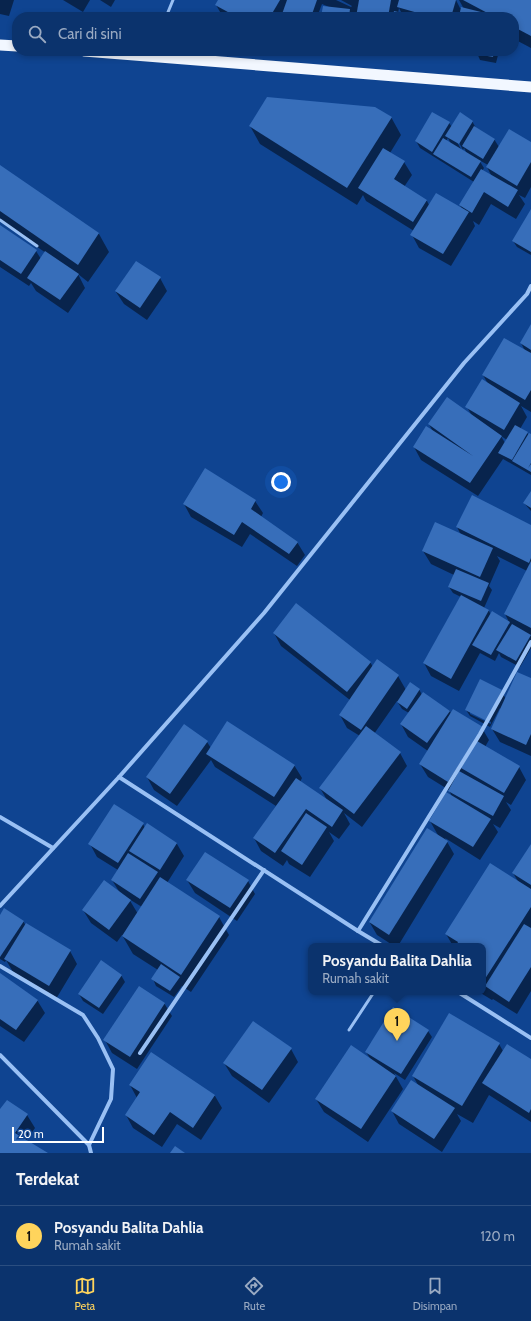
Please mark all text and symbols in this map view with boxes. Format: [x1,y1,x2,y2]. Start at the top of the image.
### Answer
search box [12,12,519,56]
icon: search [26,23,48,45]
text: Cari di sini [58,25,122,43]
your location [271,472,291,492]
popup [308,943,486,995]
text: Posyandu Balita Dahlia [322,952,472,970]
text: Rumah sakit [322,970,389,986]
pin: 1 [384,1008,410,1041]
scale bar [12,1125,104,1144]
text: 20 m [18,1127,44,1141]
text: Terdekat [16,1169,79,1189]
text: Posyandu Balita Dahlia [54,1219,203,1237]
text: 1 [27,1228,31,1244]
text: 120 m [481,1228,515,1244]
text: Rumah sakit [54,1237,121,1253]
tab: Peta [74,1275,96,1313]
tab: Rute [243,1275,265,1313]
tab: Disimpan [413,1275,457,1313]

